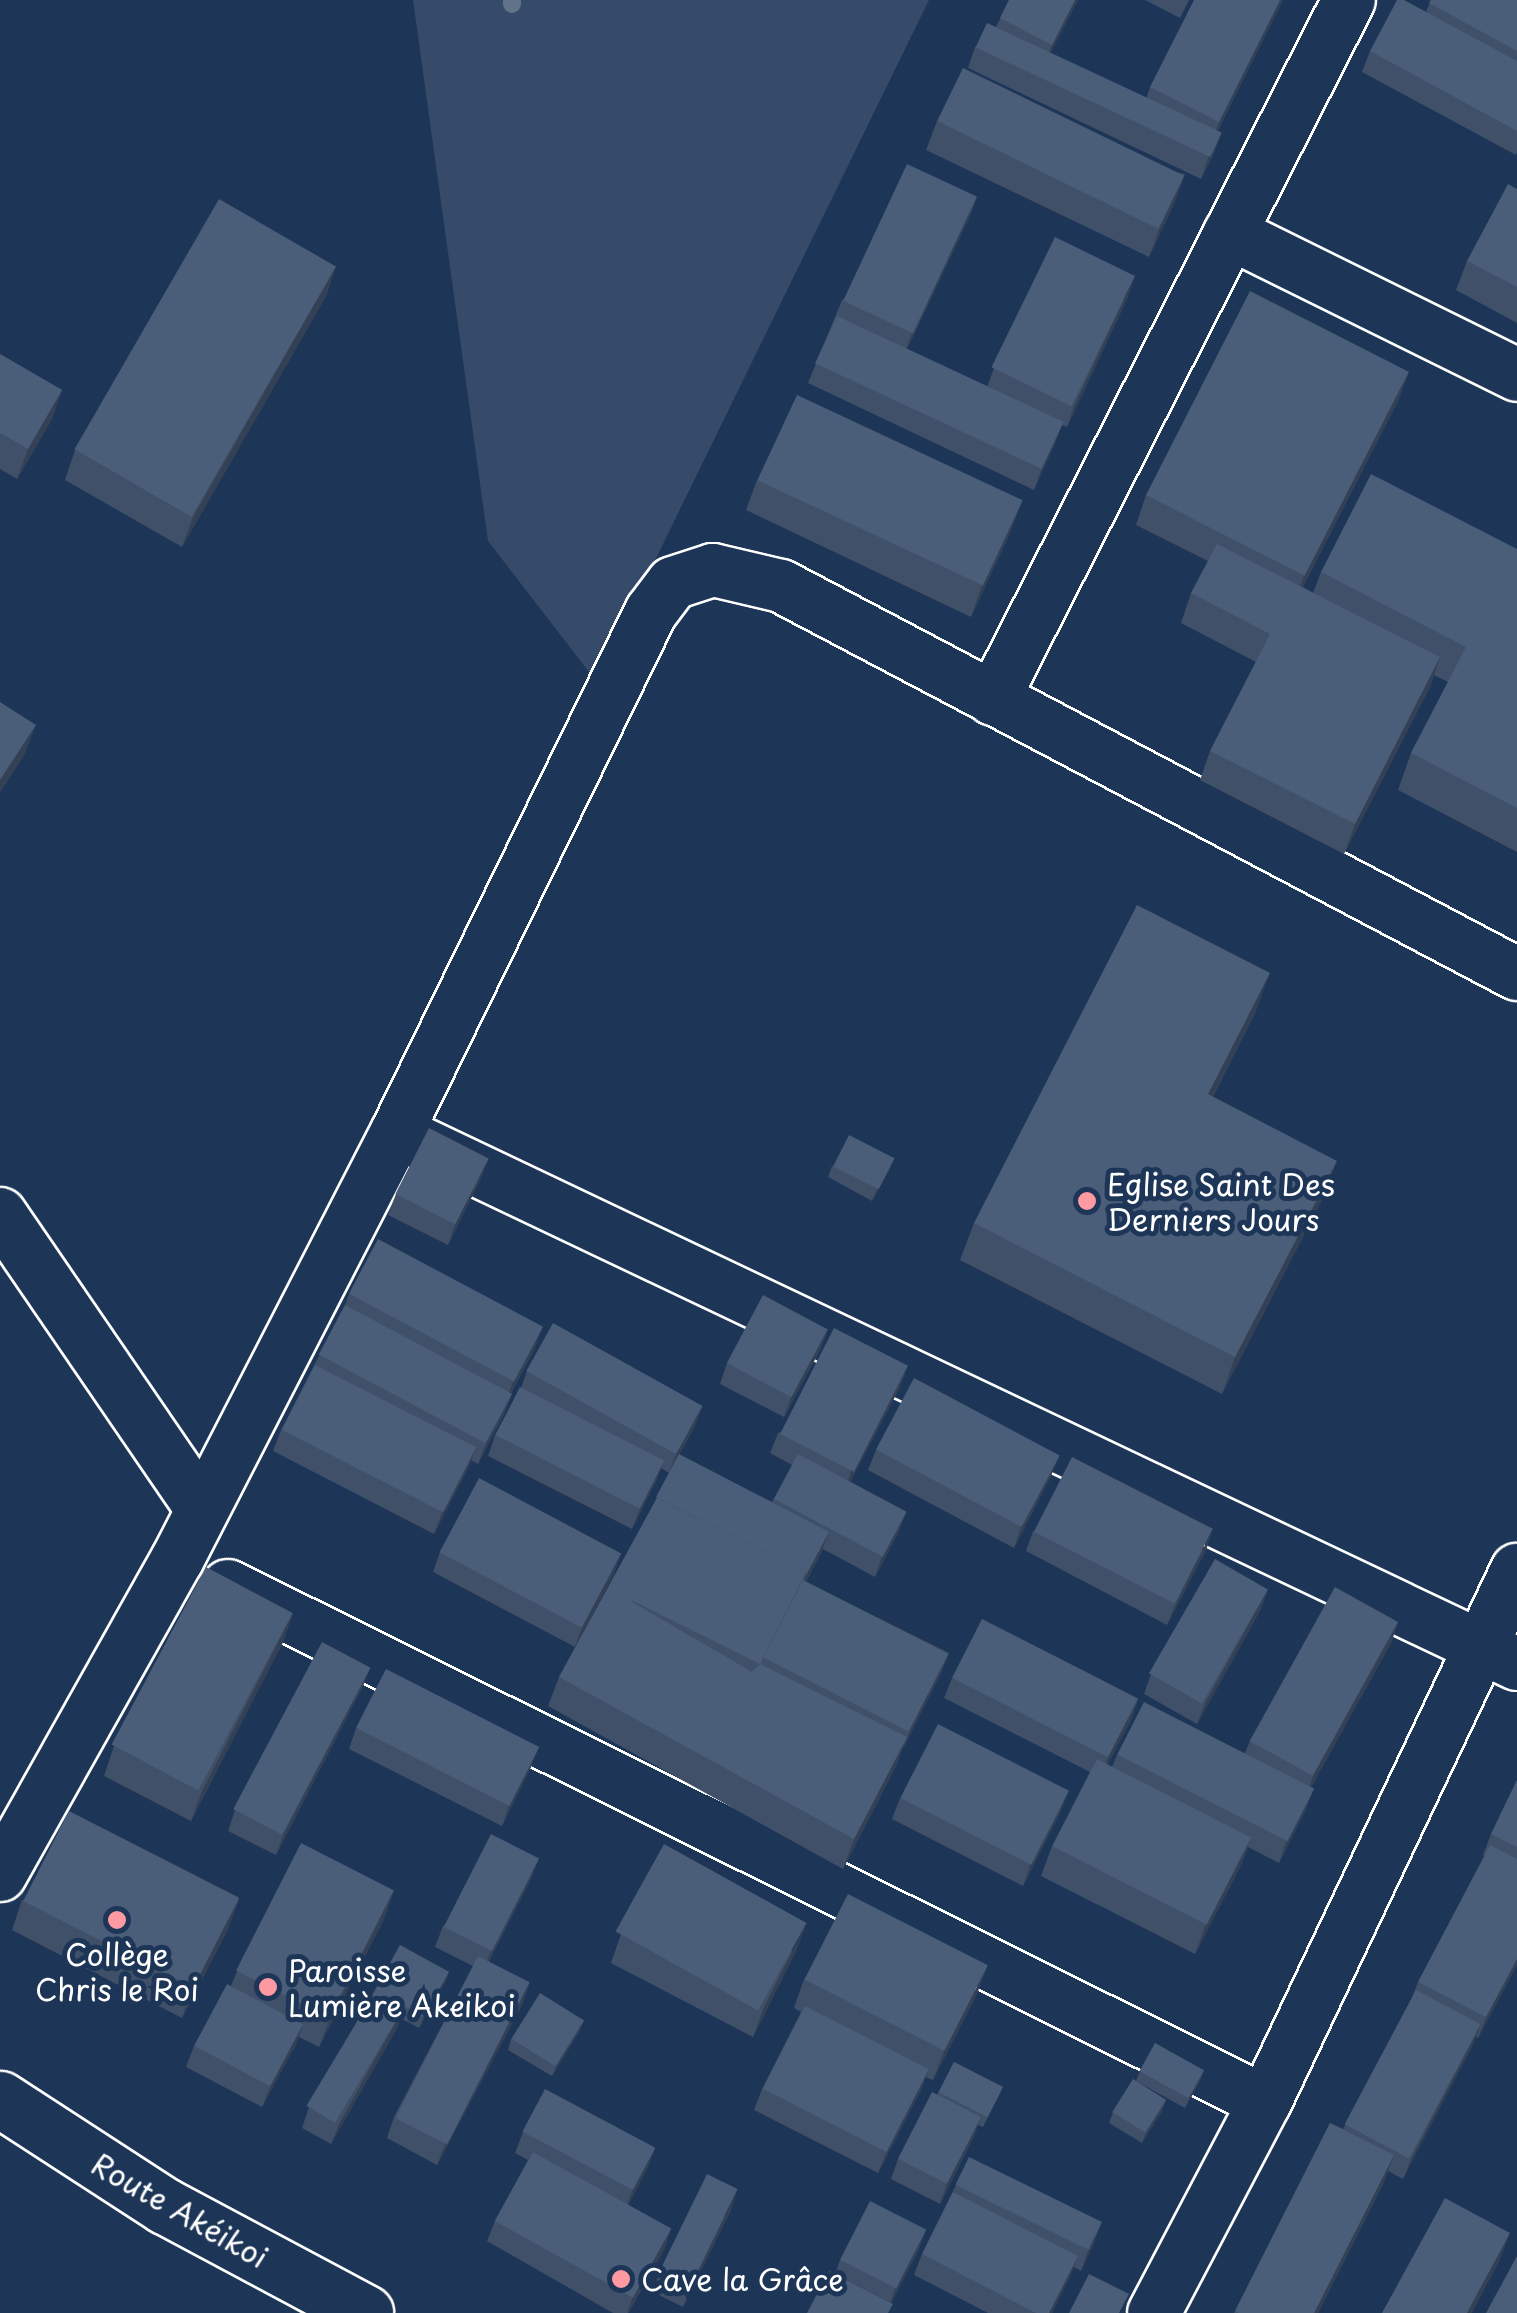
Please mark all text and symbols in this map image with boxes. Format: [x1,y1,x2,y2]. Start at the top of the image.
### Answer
place label: Eglise Saint Des Derniers Jours [1107,1166,1337,1236]
marker: Eglise Saint Des Derniers Jours [1076,1190,1098,1212]
marker: Collège Chris le Roi [106,1909,128,1931]
place label: Collège Chris le Roi [34,1936,200,2006]
place label: Paroisse Lumière Akeikoi [288,1952,516,2022]
marker: Paroisse Lumière Akeikoi [257,1976,279,1998]
street label: Route Akéikoi [86,2145,274,2275]
place label: Cave la Grâce [641,2261,845,2297]
marker: Cave la Grâce [610,2268,632,2290]

